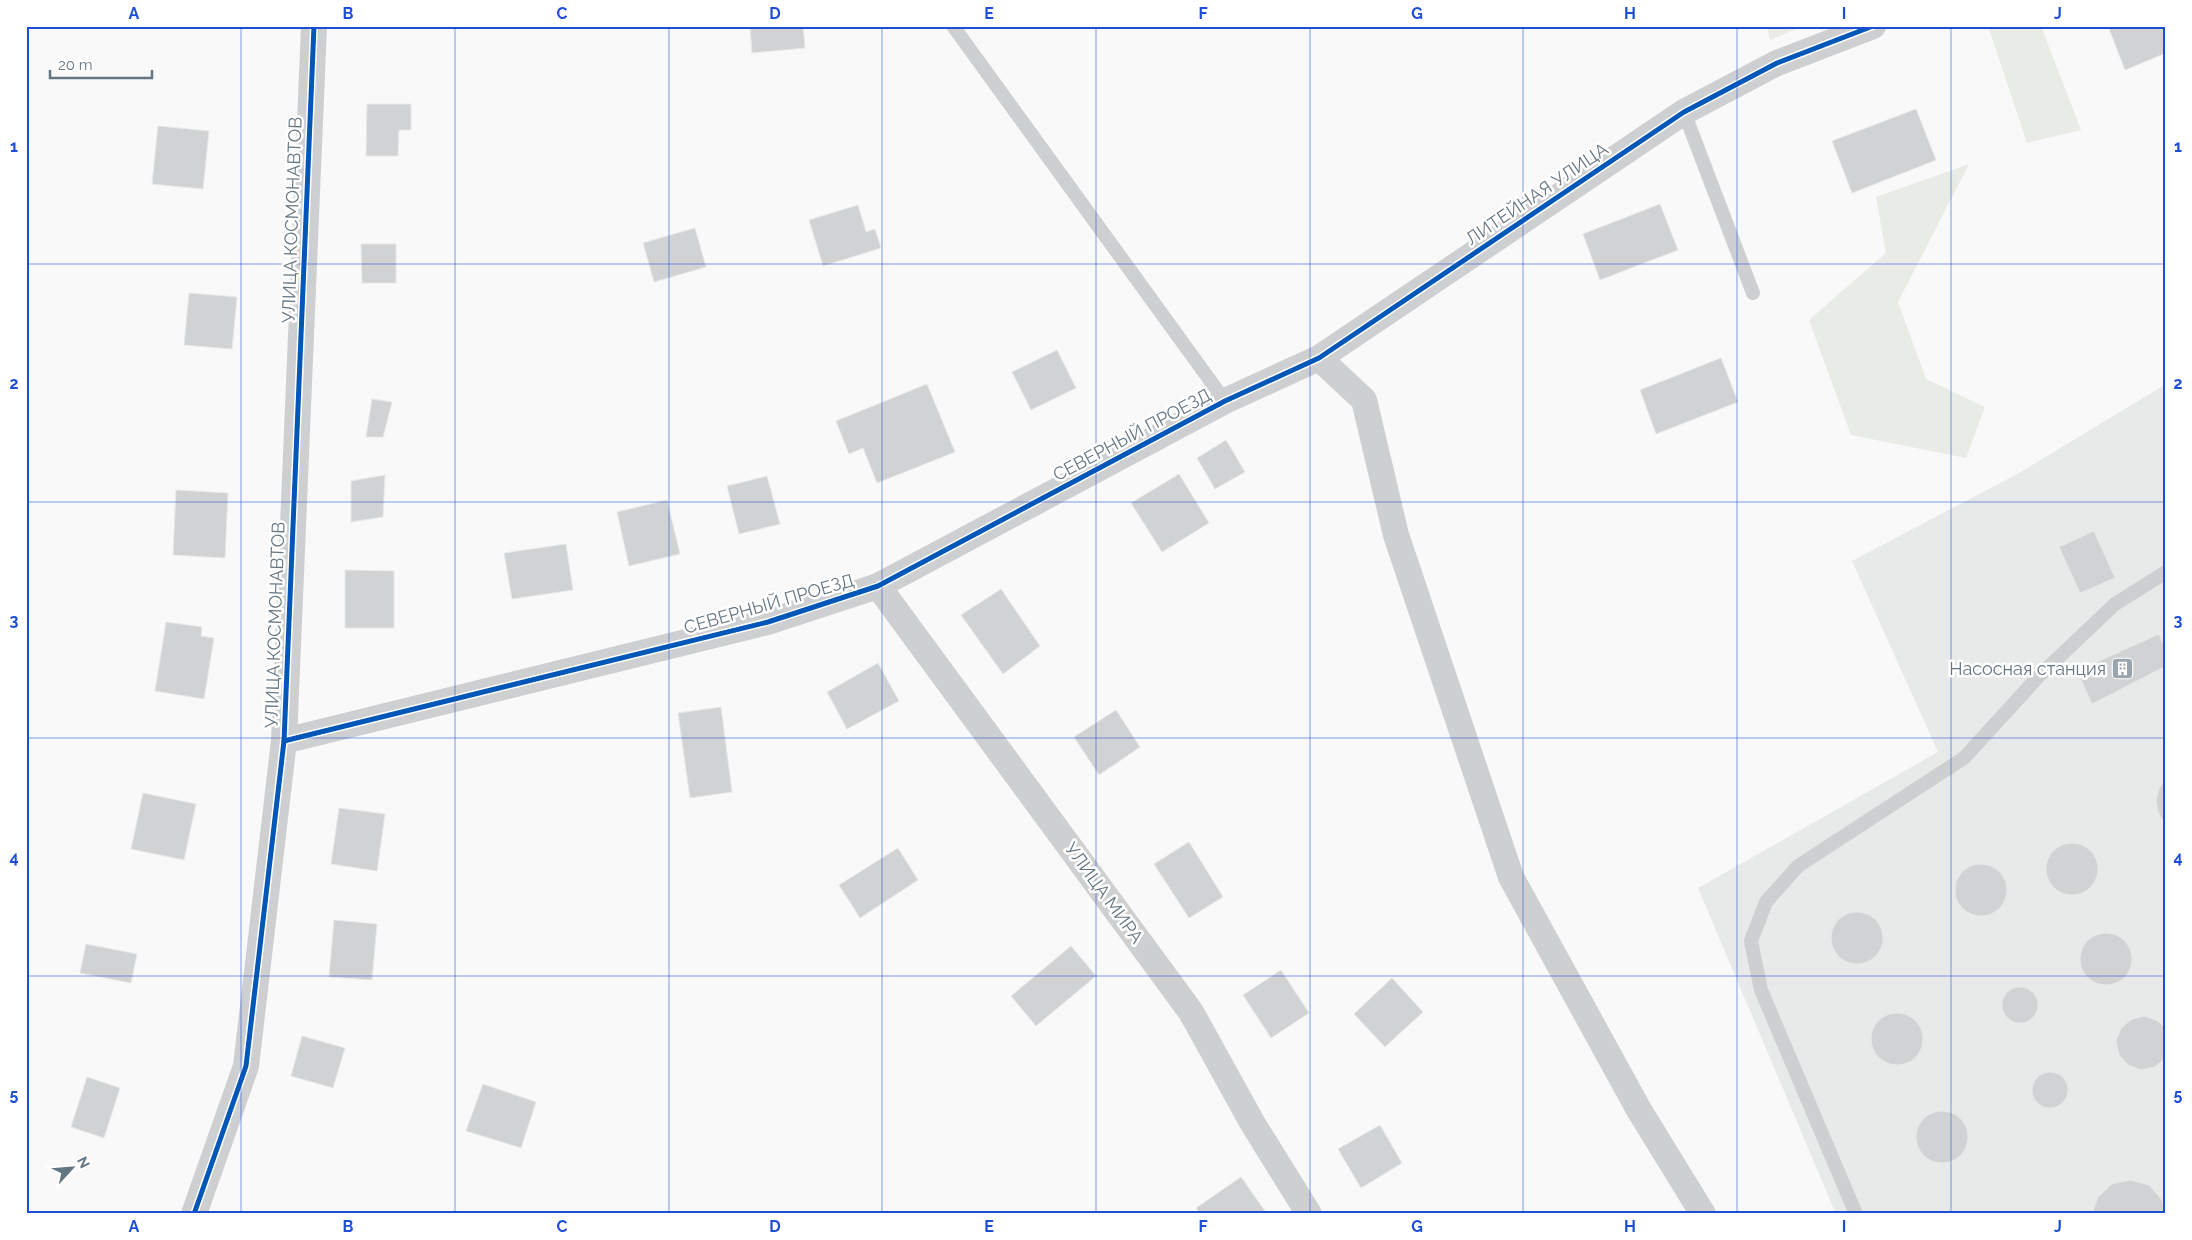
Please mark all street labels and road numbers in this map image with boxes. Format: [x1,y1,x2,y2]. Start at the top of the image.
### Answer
street label: УЛИЦА КОСМОНАВТОВ [277,116,306,323]
street label: ЛИТЕЙНАЯ УЛИЦА [1462,138,1612,249]
street label: СЕВЕРНЫЙ ПРОЕЗД [1049,384,1214,485]
street label: УЛИЦА КОСМОНАВТОВ [260,521,289,728]
street label: СЕВЕРНЫЙ ПРОЕЗД [681,569,856,638]
street label: УЛИЦА МИРА [1061,838,1148,947]

